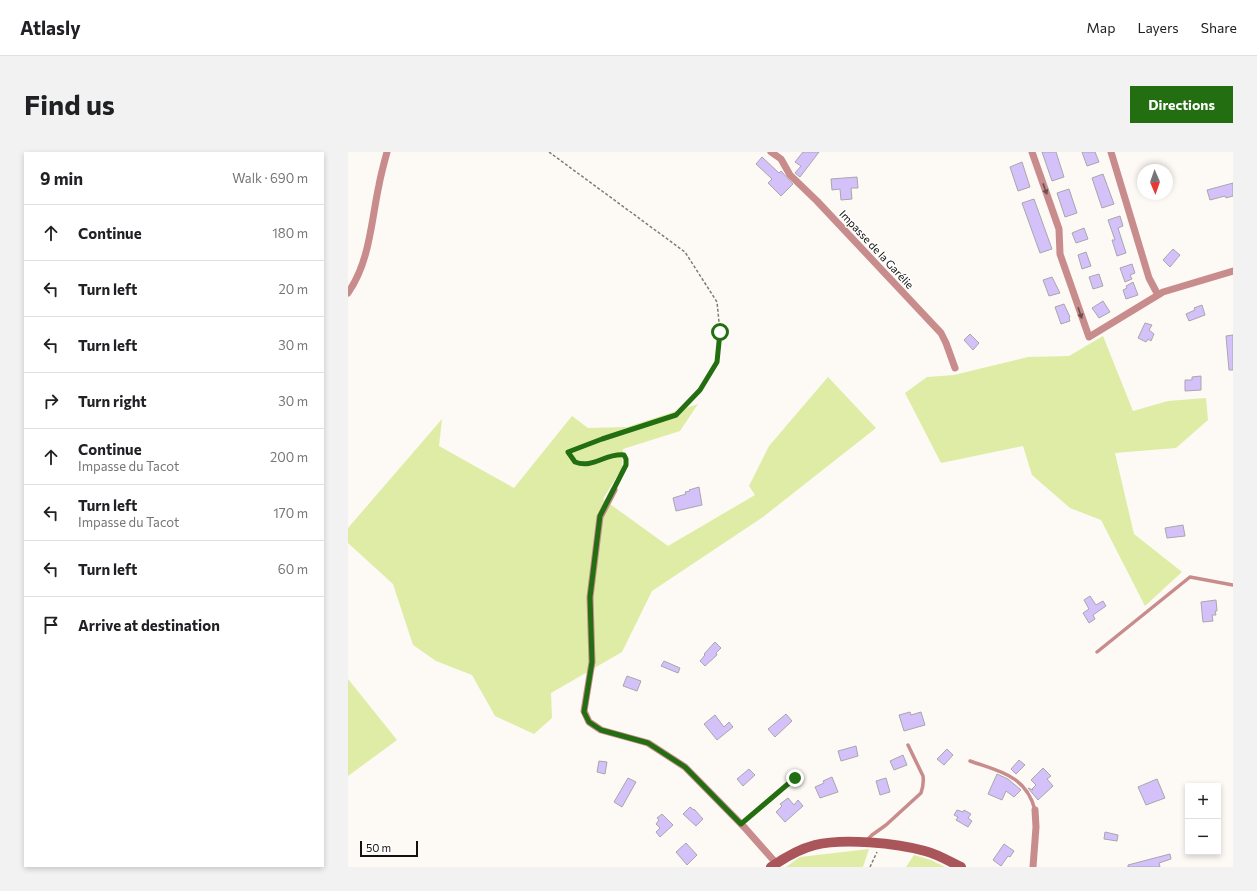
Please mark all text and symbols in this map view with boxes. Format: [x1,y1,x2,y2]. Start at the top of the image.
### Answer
text: Atlasly [20,16,81,39]
text: Map [1087,19,1115,36]
text: Layers [1137,19,1179,36]
text: Share [1201,19,1237,36]
button: Directions [1130,86,1233,123]
text: Find us [24,87,115,121]
north arrow [1137,164,1173,200]
text: 9 min [40,168,83,189]
text: Walk · 690 m [232,170,308,186]
one-way arrow [1042,183,1048,195]
street label: Impasse de la Garélie [837,207,917,291]
icon: ahead [40,222,62,244]
text: Continue [78,224,142,242]
text: 180 m [272,225,308,241]
icon: left [40,278,62,300]
text: Turn left [78,280,137,298]
text: 20 m [279,281,308,297]
one-way arrow [1077,307,1083,319]
route start [711,323,729,341]
icon: left [40,334,62,356]
text: Turn left [78,336,137,354]
text: 30 m [278,337,308,353]
icon: right [40,390,62,412]
text: Turn right [78,392,147,410]
text: 30 m [278,393,308,409]
text: Continue [78,440,142,458]
icon: ahead [40,446,62,468]
text: 200 m [270,449,308,465]
text: Impasse du Tacot [78,458,179,474]
text: Turn left [78,496,137,514]
icon: left [40,502,62,524]
text: 170 m [273,505,308,521]
text: Impasse du Tacot [78,514,179,530]
icon: left [40,558,62,580]
text: Turn left [78,560,137,578]
text: 60 m [278,561,308,577]
icon: arrive [40,614,62,636]
text: Arrive at destination [78,616,220,634]
route end [786,769,804,787]
map controls [1185,783,1221,855]
button: + [1185,783,1221,819]
button: − [1185,819,1221,855]
scale bar [360,839,418,858]
text: 50 m [366,841,391,854]

